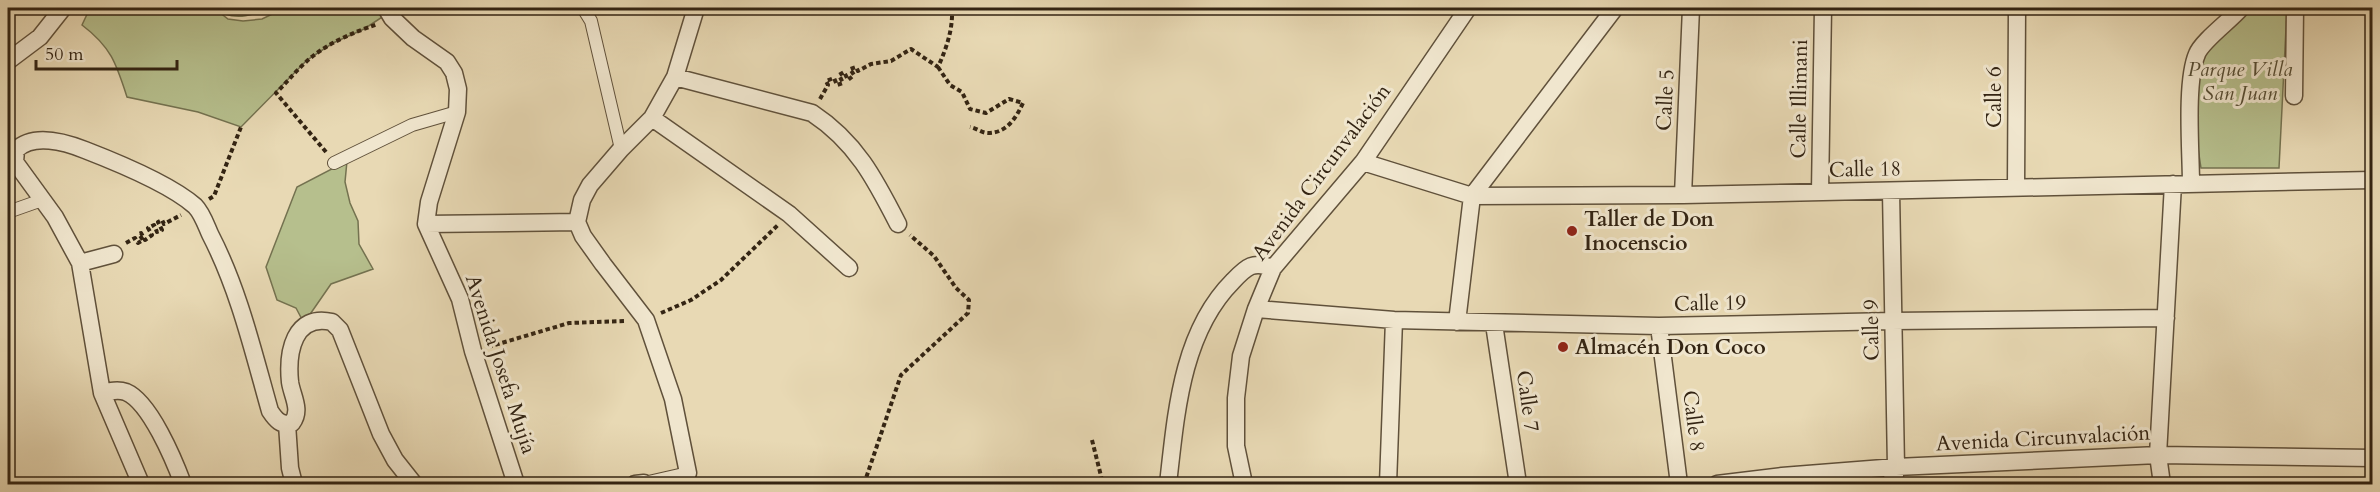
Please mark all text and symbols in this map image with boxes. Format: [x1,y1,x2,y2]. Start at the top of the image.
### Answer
scale bar [36,33,177,71]
street label: Calle Illimani [1784,39,1815,159]
text: 50 m [45,42,84,67]
park label: Parque Villa San Juan [2187,55,2293,108]
street label: Calle 6 [1980,66,2009,128]
street label: Calle 5 [1649,68,1682,132]
street label: Avenida Circunvalación [1245,78,1398,267]
street label: Calle 18 [1829,154,1902,185]
place label: Taller de Don Inocenscio [1584,205,1715,258]
marker: Taller de Don Inocenscio [1565,224,1579,238]
street label: Avenida Josefa Mujía [458,271,543,458]
street label: Calle 19 [1674,288,1747,319]
street label: Calle 9 [1856,299,1887,361]
place label: Almacén Don Coco [1575,333,1766,362]
marker: Almacén Don Coco [1556,340,1570,354]
street label: Calle 7 [1509,368,1546,434]
street label: Calle 8 [1675,389,1712,453]
street label: Avenida Circunvalación [1935,418,2151,459]

